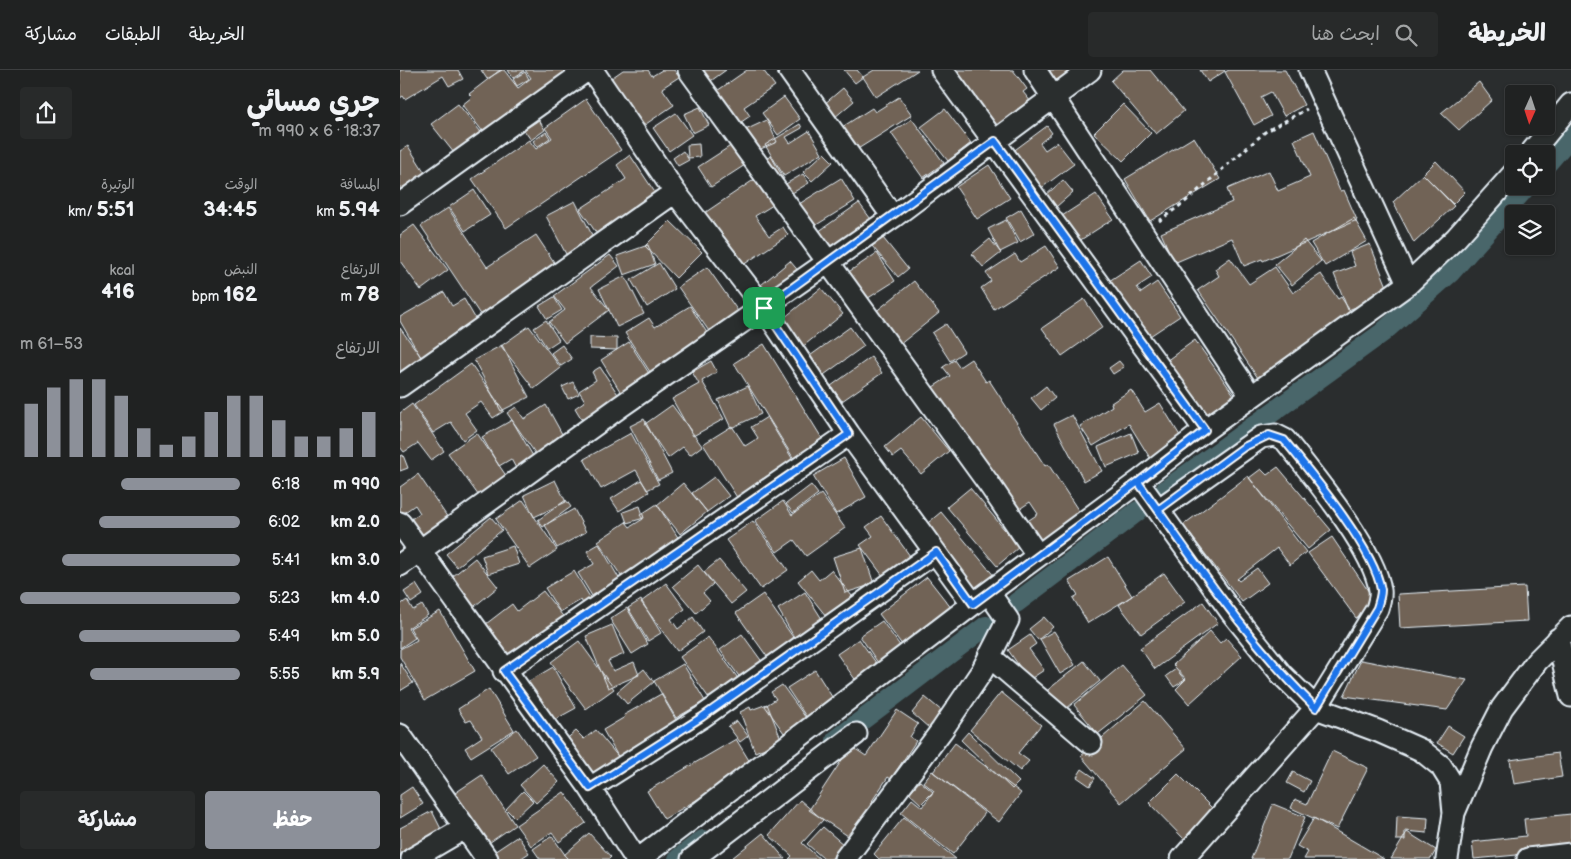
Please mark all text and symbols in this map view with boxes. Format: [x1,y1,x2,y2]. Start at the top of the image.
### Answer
search box [1088,12,1438,57]
text: الخريطة [1468,19,1546,48]
icon: search [1392,21,1420,49]
text: ابحث هنا [1311,23,1380,46]
text: مشاركة [25,24,77,45]
text: الطبقات [105,24,161,45]
text: الخريطة [189,24,245,45]
north arrow [1505,85,1555,135]
map controls [1505,85,1555,255]
text: جري مسائي [247,86,380,119]
button: share [20,87,72,139]
text: 18:37 · 6 × 990 m [259,122,380,141]
button: locate [1505,145,1555,195]
text: الوتيرة [101,176,135,193]
text: الوقت [225,176,257,193]
text: المسافة [340,176,380,193]
text: 5:51 [97,197,135,222]
text: 34:45 [203,197,257,222]
text: 5.94 [339,197,380,222]
text: /km [68,203,97,220]
text: km [316,203,339,220]
button: layers [1505,205,1555,255]
text: النبض [224,261,257,278]
text: الارتفاع [341,261,380,278]
text: kcal [110,262,135,279]
text: 416 [101,279,135,304]
text: 162 [223,282,257,307]
text: 78 [356,282,380,307]
pin [743,287,785,329]
text: bpm [192,288,223,305]
text: m [340,288,356,305]
icon: arrive [750,294,778,322]
text: 53–61 m [20,335,83,354]
text: الارتفاع [335,339,380,358]
text: 6:18 [271,475,300,494]
text: 990 m [333,475,380,494]
text: 6:02 [268,513,300,532]
text: 2.0 km [331,513,380,532]
text: 5:41 [272,551,300,570]
text: 3.0 km [331,551,380,570]
text: 5:23 [269,589,300,608]
text: 4.0 km [331,589,380,608]
text: 5:49 [269,627,300,646]
text: 5.0 km [331,627,380,646]
text: 5:55 [269,665,300,684]
text: 5.9 km [331,665,380,684]
button: مشاركة [20,791,195,849]
button: حفظ [205,791,380,849]

